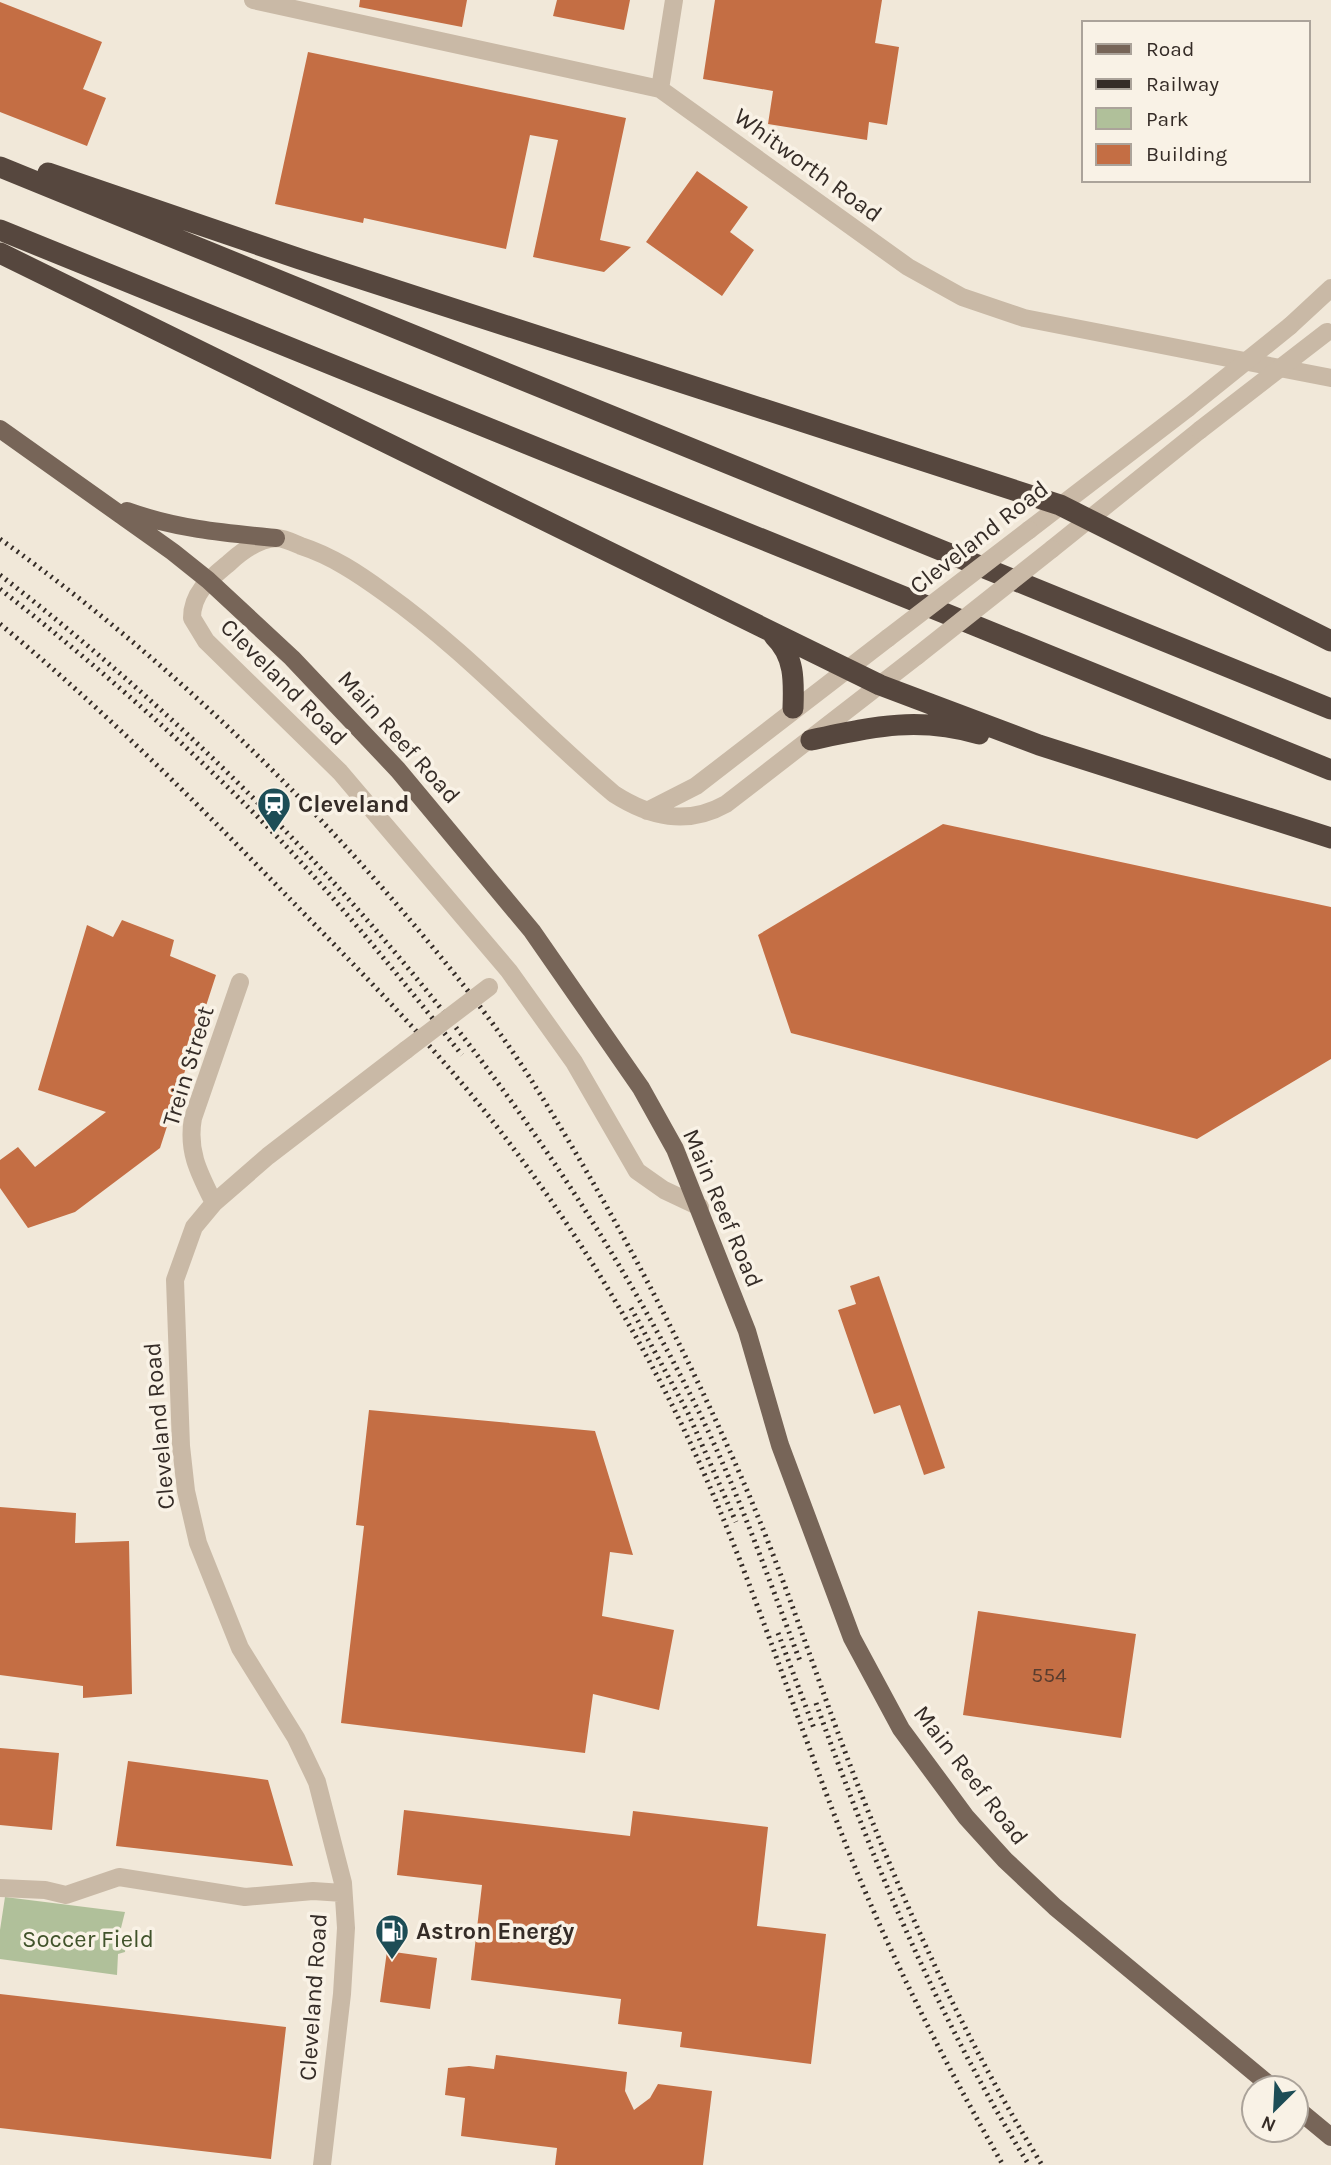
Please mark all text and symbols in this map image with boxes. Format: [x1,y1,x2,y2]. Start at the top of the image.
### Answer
legend [1082,21,1310,182]
text: Road [1146,37,1194,61]
text: Railway [1146,72,1219,96]
street label: Whitworth Road [729,102,887,228]
text: Park [1146,107,1189,131]
text: Building [1146,142,1227,166]
street label: Cleveland Road [904,474,1054,600]
street label: Cleveland Road [215,613,353,751]
street label: Main Reef Road [332,665,466,809]
station icon: Cleveland [255,785,293,834]
place label: Cleveland [298,790,409,818]
street label: Trein Street [156,1002,220,1130]
street label: Main Reef Road [677,1125,769,1291]
street label: Cleveland Road [138,1341,180,1511]
house number: 554 [1031,1663,1067,1687]
street label: Main Reef Road [908,1700,1034,1850]
street label: Cleveland Road [293,1912,333,2082]
fuel station icon: Astron Energy [373,1912,411,1961]
place label: Astron Energy [416,1917,574,1945]
park label: Soccer Field [22,1925,154,1953]
north arrow [1240,2074,1310,2144]
text: N [1258,2111,1279,2136]

